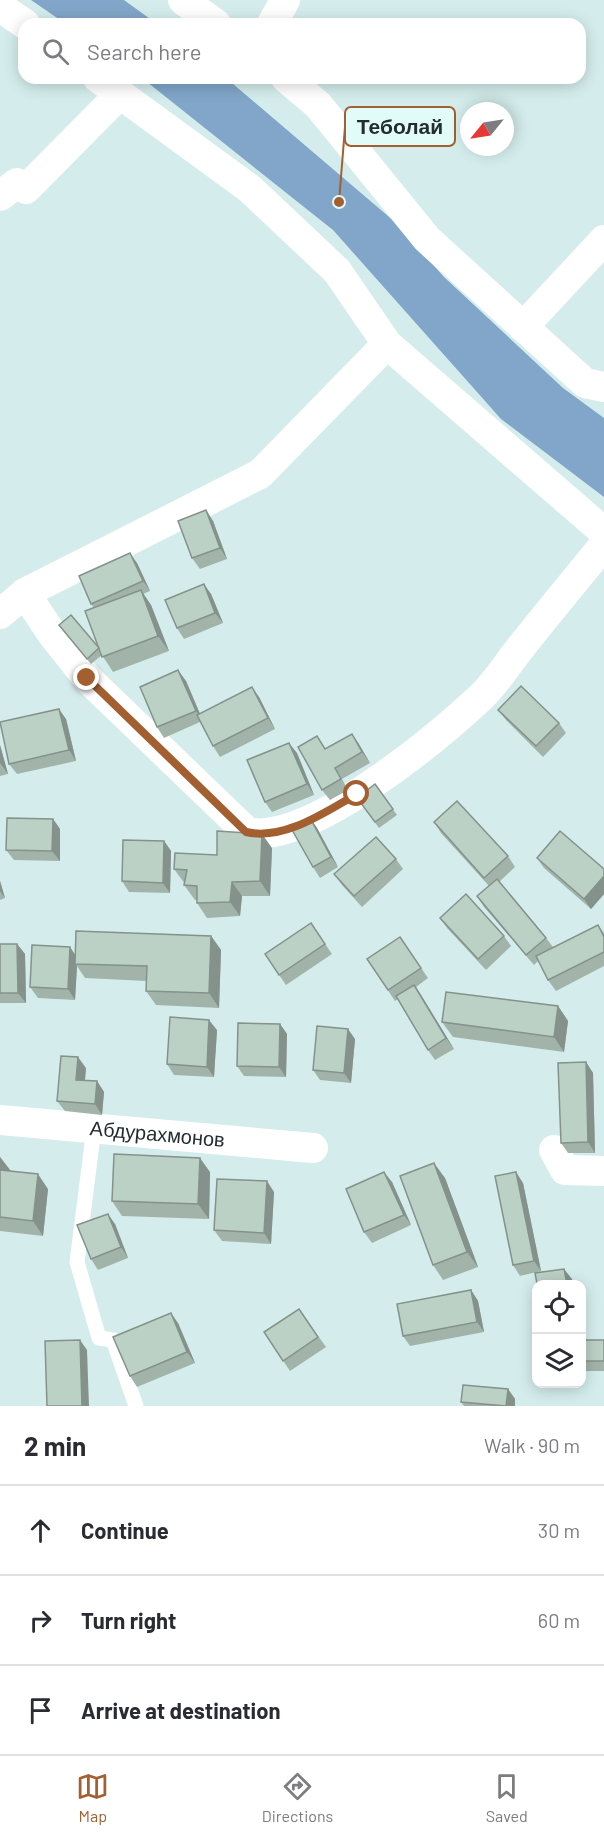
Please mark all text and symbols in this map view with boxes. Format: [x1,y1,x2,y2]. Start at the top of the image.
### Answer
search box [18,18,586,84]
icon: search [39,35,72,68]
text: Search here [87,38,201,64]
north arrow [460,102,514,156]
callout: Теболай [345,107,455,146]
text: Теболай [357,113,443,138]
route end [73,664,99,690]
route start [343,780,369,806]
street label: Абдурахмонов [89,1115,226,1151]
map controls [532,1280,586,1388]
button: locate [532,1280,586,1334]
button: layers [532,1334,586,1388]
text: 2 min [24,1430,86,1461]
text: Walk · 90 m [484,1433,580,1457]
icon: ahead [24,1514,57,1547]
text: Continue [81,1517,169,1543]
text: 30 m [538,1518,580,1542]
icon: right [24,1604,57,1637]
text: Turn right [81,1607,176,1633]
text: 60 m [538,1608,580,1632]
icon: arrive [24,1694,57,1727]
text: Arrive at destination [81,1697,280,1723]
tab: Map [76,1770,109,1825]
tab: Directions [262,1770,333,1825]
tab: Saved [486,1770,528,1825]

